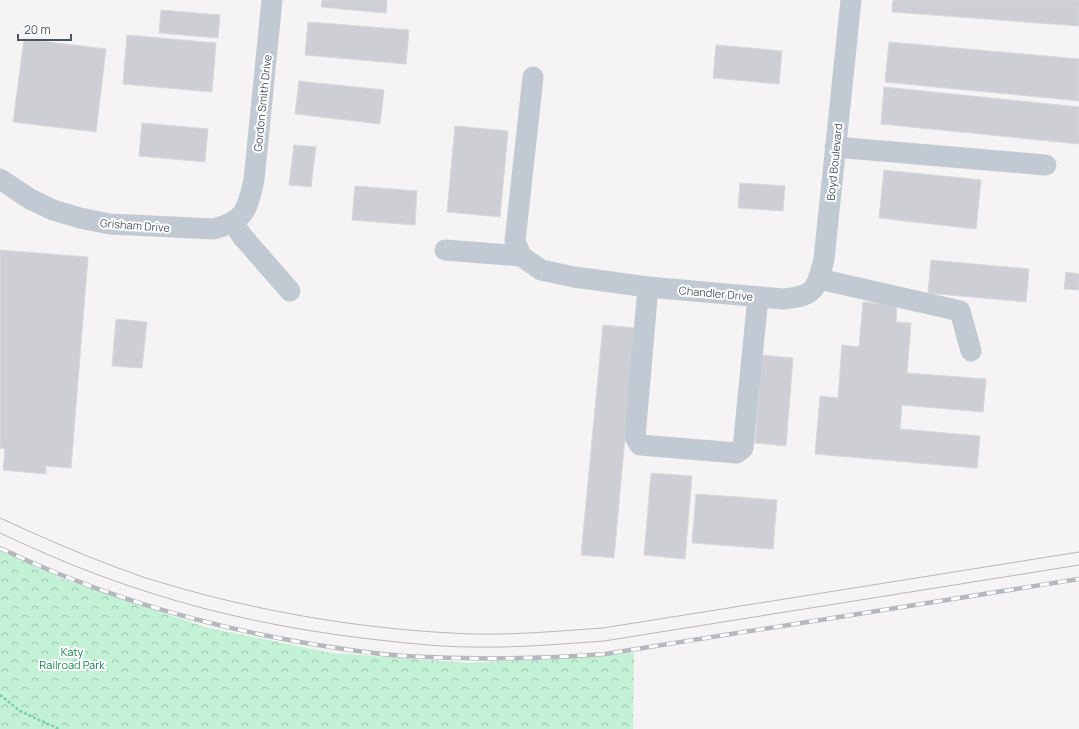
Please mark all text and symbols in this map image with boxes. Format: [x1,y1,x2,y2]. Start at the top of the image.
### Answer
scale bar [18,16,71,42]
text: 20 m [24,21,51,38]
street label: Gordon Smith Drive [249,53,275,152]
street label: Boyd Boulevard [822,123,846,201]
street label: Grisham Drive [100,215,171,235]
street label: Chandler Drive [678,282,754,304]
park label: Katy Railroad Park [39,644,105,672]

